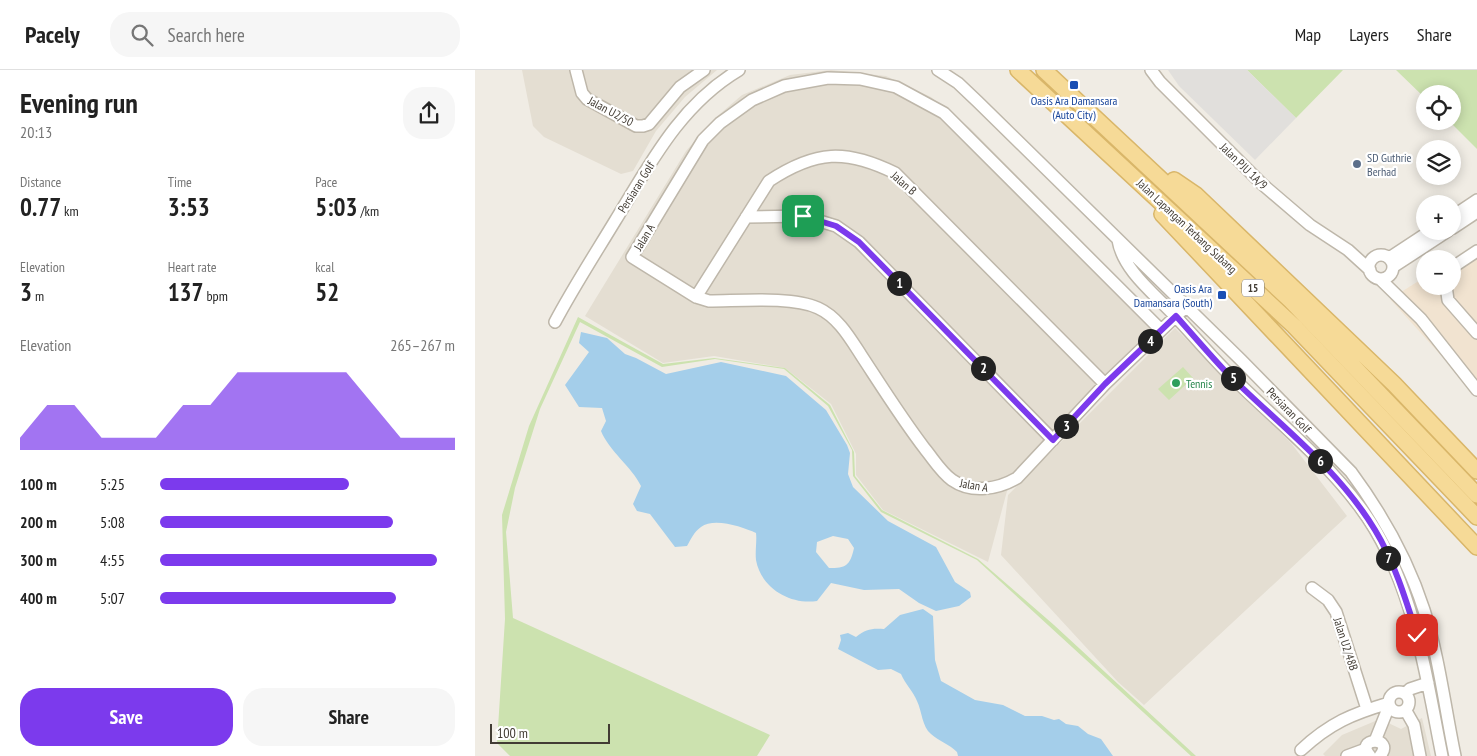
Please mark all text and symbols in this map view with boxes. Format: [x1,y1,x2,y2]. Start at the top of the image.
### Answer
search box [110,12,460,57]
text: Pacely [25,19,80,50]
icon: search [128,21,156,49]
text: Search here [168,23,245,47]
text: Map [1295,23,1321,46]
text: Layers [1349,23,1389,46]
text: Share [1417,23,1452,46]
marker: Oasis Ara Damansara (Auto City) [1068,79,1080,91]
text: Evening run [20,84,138,121]
map controls [1416,85,1461,295]
button: locate [1416,85,1461,130]
button: share [403,87,455,139]
street label: Jalan U2/50 [585,92,636,129]
place label: Oasis Ara Damansara (Auto City) [1031,93,1117,122]
text: 20:13 [20,122,52,142]
street label: Jalan PJU 1A/9 [1216,139,1271,192]
button: layers [1416,140,1461,185]
place label: SD Guthrie Berhad [1367,150,1412,179]
street label: Persiaran Golf [614,158,658,215]
marker: SD Guthrie Berhad [1351,158,1363,170]
street label: Jalan B [887,167,920,198]
text: Distance [20,173,61,191]
text: Time [168,173,192,191]
text: Pace [315,173,337,191]
street label: Jalan Lapangan Terbang Subang [1133,175,1240,276]
text: 0.77 [20,191,61,223]
text: 3:53 [168,191,210,223]
text: 5:03 [315,191,357,223]
pin [782,195,824,237]
button: + [1416,195,1461,240]
text: km [61,202,79,220]
text: /km [357,202,379,220]
icon: arrive [789,202,817,230]
street label: Jalan A [630,221,658,254]
button: − [1416,250,1461,295]
text: Elevation [20,258,65,276]
text: Heart rate [168,258,217,276]
text: kcal [315,258,334,276]
pin: 1 [887,270,911,296]
text: 1 [896,274,903,292]
text: 3 [20,276,32,308]
text: 137 [168,276,204,308]
text: 52 [315,276,339,308]
road number: 15 [1242,280,1264,297]
place label: Oasis Ara Damansara (South) [1134,281,1212,310]
text: m [32,287,44,305]
text: bpm [204,287,228,305]
marker: Oasis Ara Damansara (South) [1216,289,1228,301]
pin: 4 [1137,328,1163,354]
text: 4 [1147,332,1154,350]
text: Elevation [20,335,71,355]
text: 265–267 m [390,335,455,355]
pin: 2 [971,356,995,380]
text: 2 [980,359,987,377]
pin: 5 [1221,366,1245,390]
text: 5 [1230,369,1237,387]
place label: Tennis [1186,376,1212,391]
marker: Tennis [1170,377,1182,389]
street label: Persiaran Golf [1264,384,1315,437]
pin: 3 [1053,414,1079,438]
text: 3 [1063,417,1070,435]
pin: 6 [1307,448,1333,474]
text: 6 [1317,452,1324,470]
text: 100 m [20,474,57,494]
text: 5:25 [100,474,125,494]
street label: Jalan A [958,475,990,495]
text: 200 m [20,512,57,532]
text: 5:08 [100,512,125,532]
pin: 7 [1375,546,1401,570]
text: 7 [1385,549,1392,567]
text: 300 m [20,550,57,570]
text: 4:55 [100,550,125,570]
text: 400 m [20,588,57,608]
text: 5:07 [100,588,125,608]
pin [1396,614,1438,656]
street label: Jalan U2/48B [1330,615,1362,673]
icon: check [1403,621,1431,649]
button: Save [20,688,233,746]
button: Share [243,688,455,746]
scale bar [490,721,610,744]
text: 100 m [497,724,528,742]

